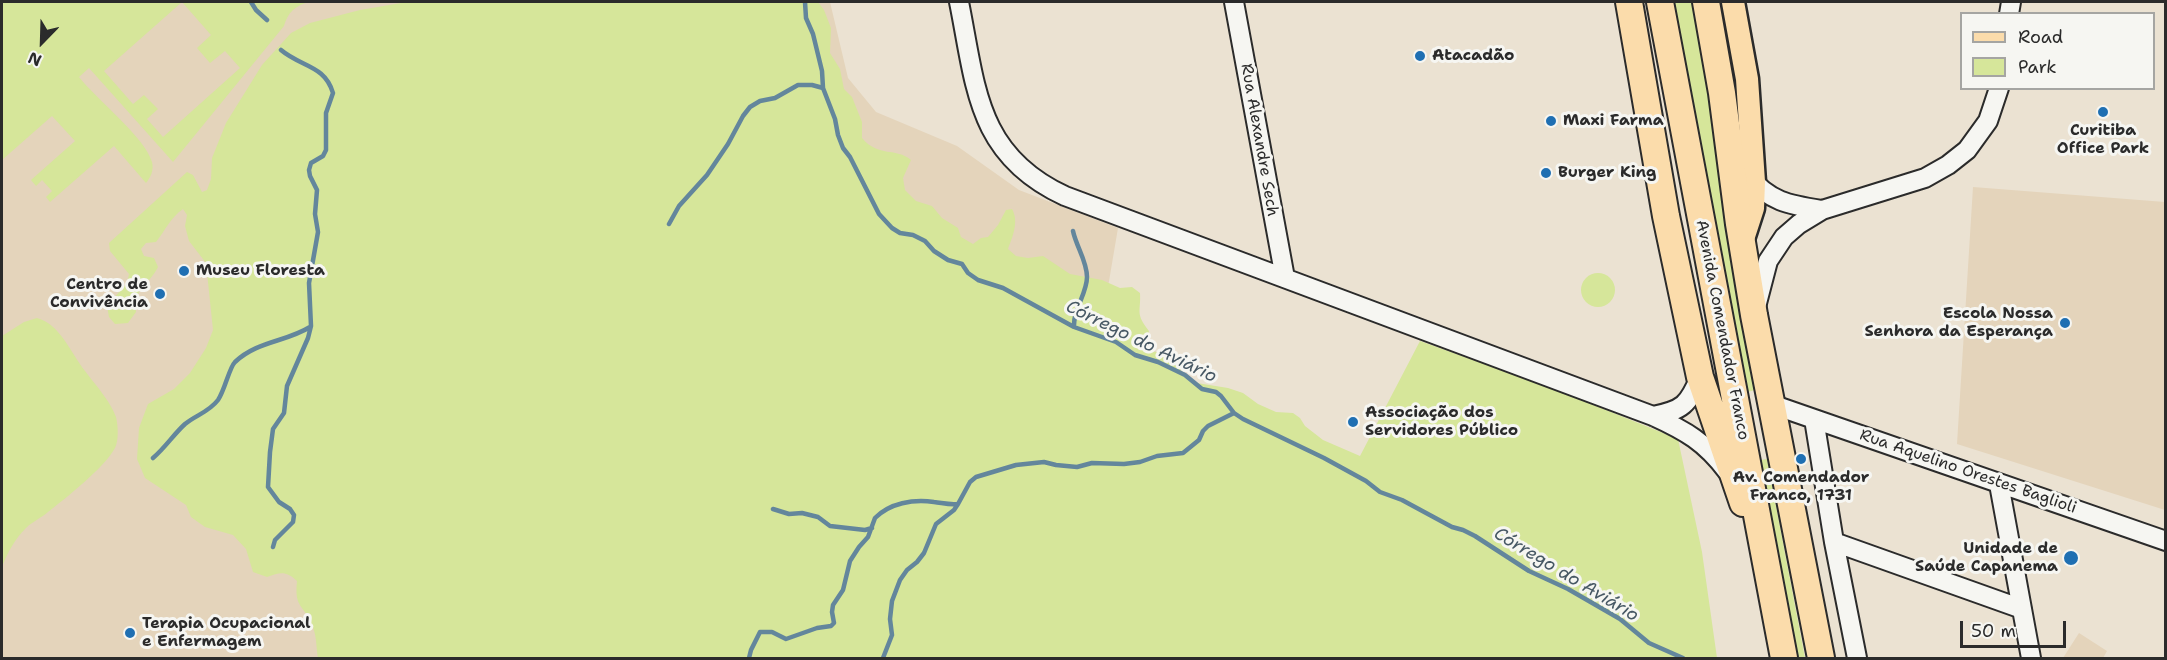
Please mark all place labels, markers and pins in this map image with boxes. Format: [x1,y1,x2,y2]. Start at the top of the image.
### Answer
place label: Atacadão [1432,46,1514,66]
marker: Atacadão [1413,49,1427,63]
marker: Curitiba Office Park [2096,105,2110,119]
place label: Maxi Farma [1563,111,1664,131]
marker: Maxi Farma [1544,114,1558,128]
place label: Curitiba Office Park [2057,121,2149,159]
place label: Burger King [1558,163,1656,183]
marker: Burger King [1539,166,1553,180]
place label: Museu Floresta [196,261,325,281]
marker: Museu Floresta [177,264,191,278]
place label: Centro de Convivência [50,275,148,313]
marker: Centro de Convivência [153,287,167,301]
place label: Escola Nossa Senhora da Esperança [1864,304,2053,342]
marker: Escola Nossa Senhora da Esperança [2058,316,2072,330]
place label: Associação dos Servidores Público [1365,403,1518,441]
marker: Associação dos Servidores Público [1346,415,1360,429]
marker: Av. Comendador Franco, 1731 [1794,452,1808,466]
place label: Av. Comendador Franco, 1731 [1733,468,1869,506]
place label: Unidade de Saúde Capanema [1915,539,2058,577]
marker: Unidade de Saúde Capanema [2062,549,2080,567]
place label: Terapia Ocupacional e Enfermagem [142,614,311,652]
marker: Terapia Ocupacional e Enfermagem [123,626,137,640]

